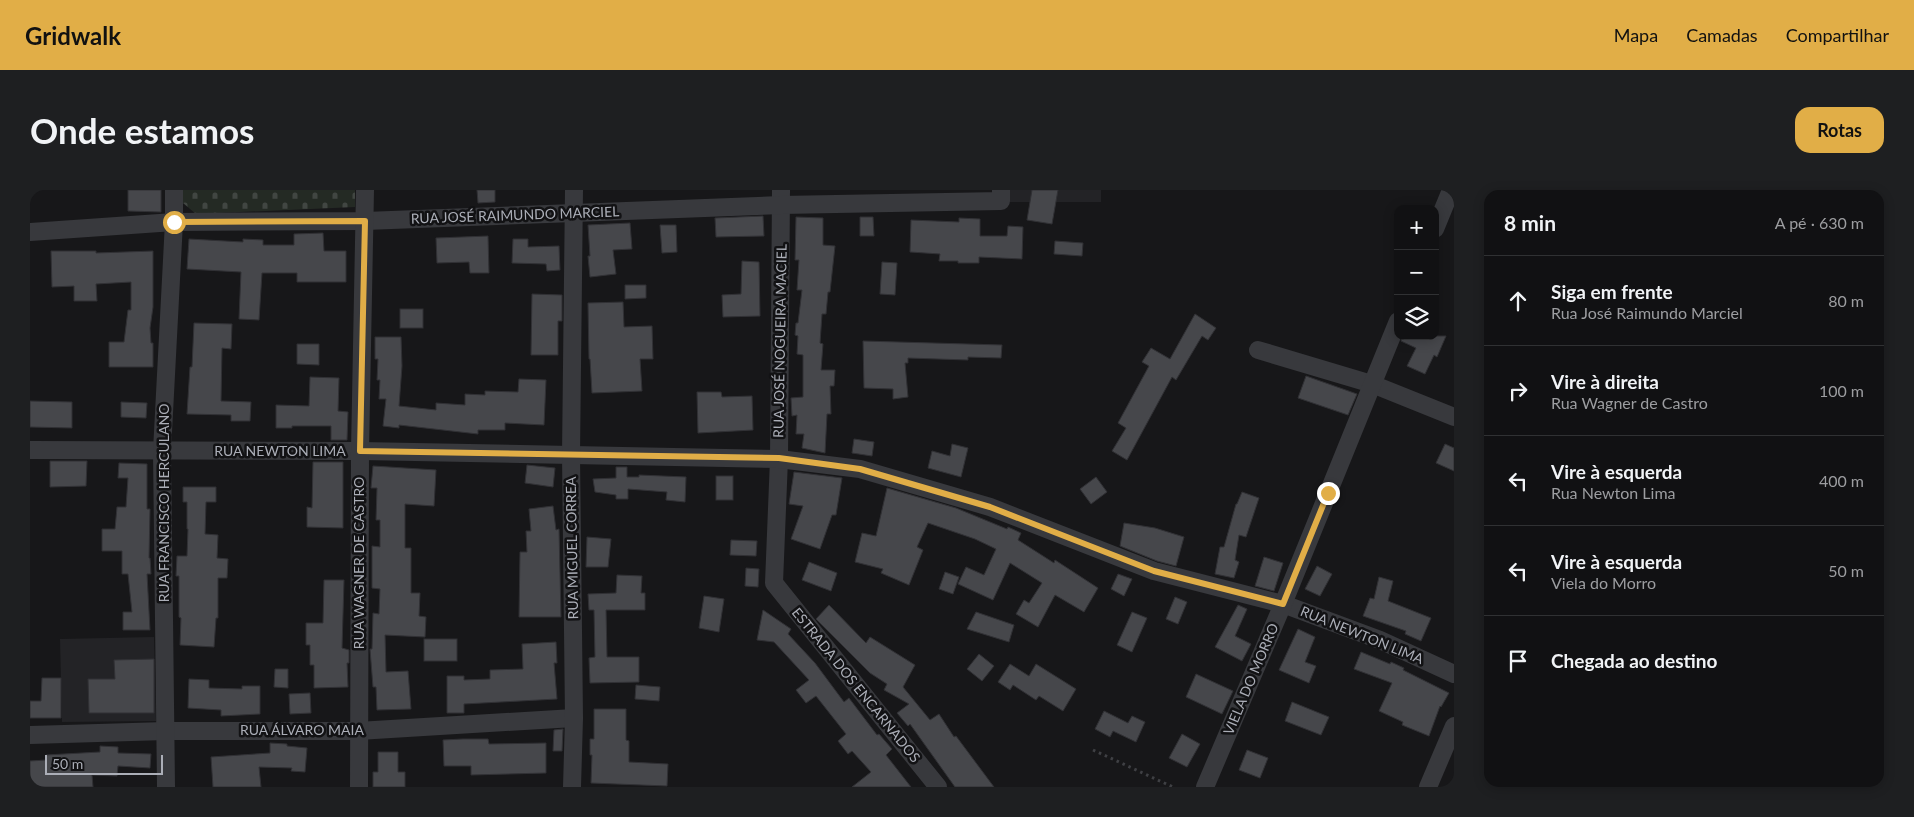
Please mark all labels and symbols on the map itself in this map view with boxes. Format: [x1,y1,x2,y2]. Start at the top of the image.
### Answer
street label: RUA JOSÉ RAIMUNDO MARCIEL [410,202,620,227]
route start [163,211,186,234]
street label: RUA JOSÉ NOGUEIRA MACIEL [769,244,790,438]
street label: RUA FRANCISCO HERCULANO [155,404,172,602]
street label: RUA NEWTON LIMA [214,442,346,459]
street label: RUA MIGUEL CORREA [562,476,581,620]
street label: RUA WAGNER DE CASTRO [350,477,367,649]
route end [1317,482,1340,505]
street label: RUA NEWTON LIMA [1298,602,1427,667]
street label: ESTRADA DOS ENCARNADOS [789,604,924,765]
street label: VIELA DO MORRO [1219,620,1282,737]
street label: RUA ÁLVARO MAIA [240,721,364,738]
scale bar [45,752,162,775]

